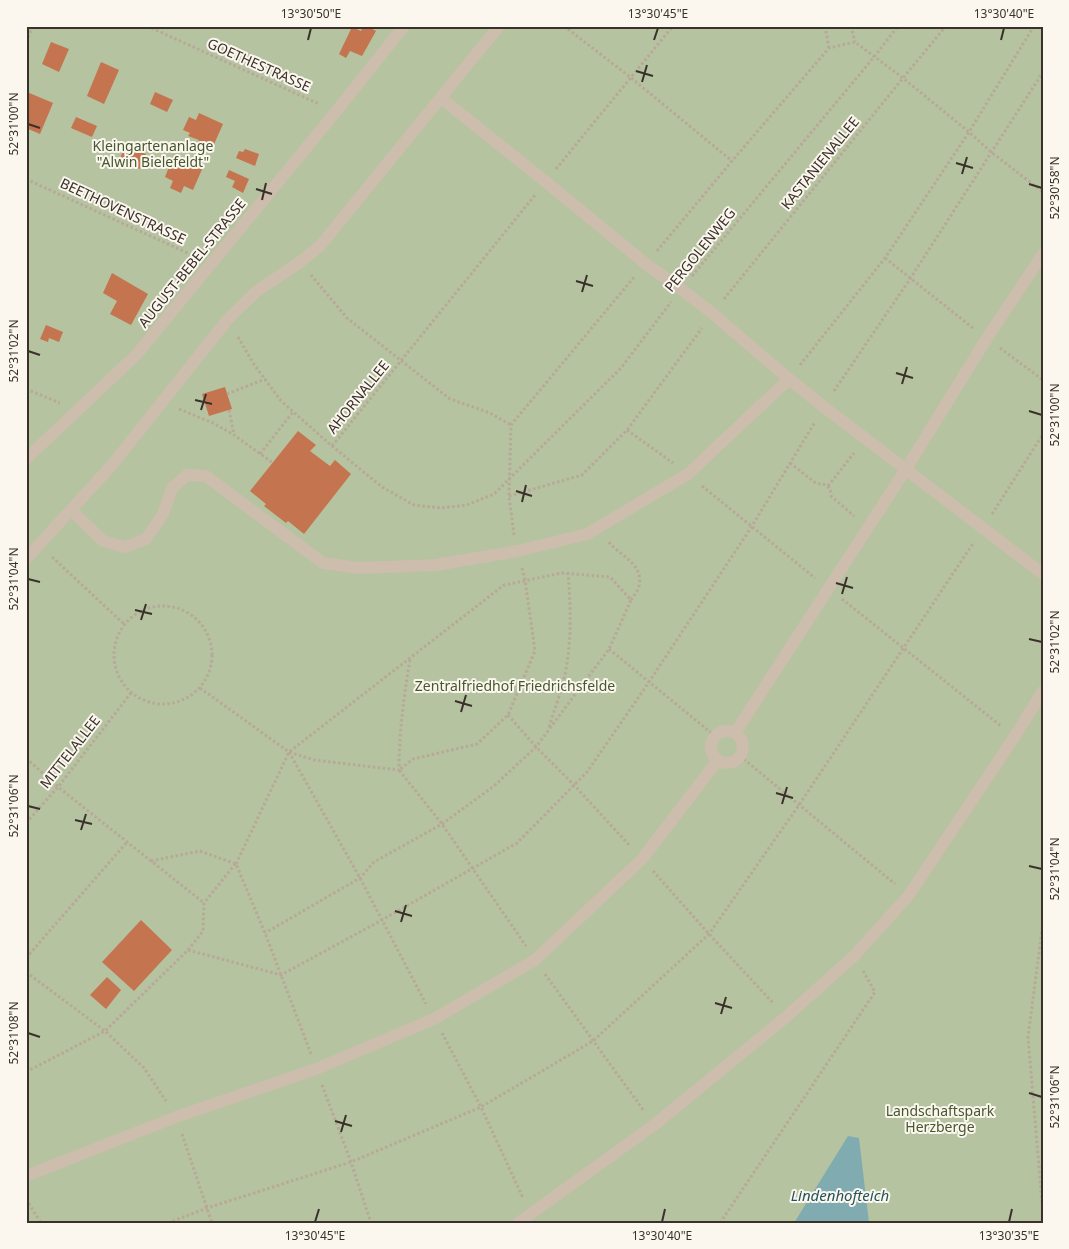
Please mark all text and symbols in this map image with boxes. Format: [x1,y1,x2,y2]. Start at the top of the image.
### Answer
text: 13°30'50"E [281,5,341,22]
text: 13°30'45"E [628,5,688,22]
text: 13°30'40"E [974,5,1034,22]
street label: GOETHESTRASSE [205,33,314,96]
text: 52°31'00"N [5,92,22,156]
street label: KASTANIENALLEE [776,112,863,213]
park label: Kleingartenanlage "Alwin Bielefeldt" [93,136,213,171]
text: 52°30'58"N [1046,156,1063,220]
street label: BEETHOVENSTRASSE [57,173,189,248]
street label: AUGUST-BEBEL-STRASSE [134,194,250,331]
street label: PERGOLENWEG [660,204,739,296]
text: 52°31'02"N [5,319,22,383]
street label: AHORNALLEE [322,356,393,437]
text: 52°31'00"N [1046,383,1063,447]
text: 52°31'04"N [5,547,22,611]
text: 52°31'02"N [1046,610,1063,674]
park label: Zentralfriedhof Friedrichsfelde [415,676,615,695]
street label: MITTELALLEE [35,711,104,792]
text: 52°31'06"N [5,774,22,838]
text: 52°31'04"N [1046,837,1063,901]
text: 52°31'08"N [5,1001,22,1065]
text: 52°31'06"N [1046,1065,1063,1129]
park label: Landschaftspark Herzberge [886,1101,995,1136]
water label: Lindenhofteich [791,1185,889,1205]
text: 13°30'45"E [285,1227,345,1244]
text: 13°30'40"E [632,1227,692,1244]
text: 13°30'35"E [979,1227,1039,1244]

